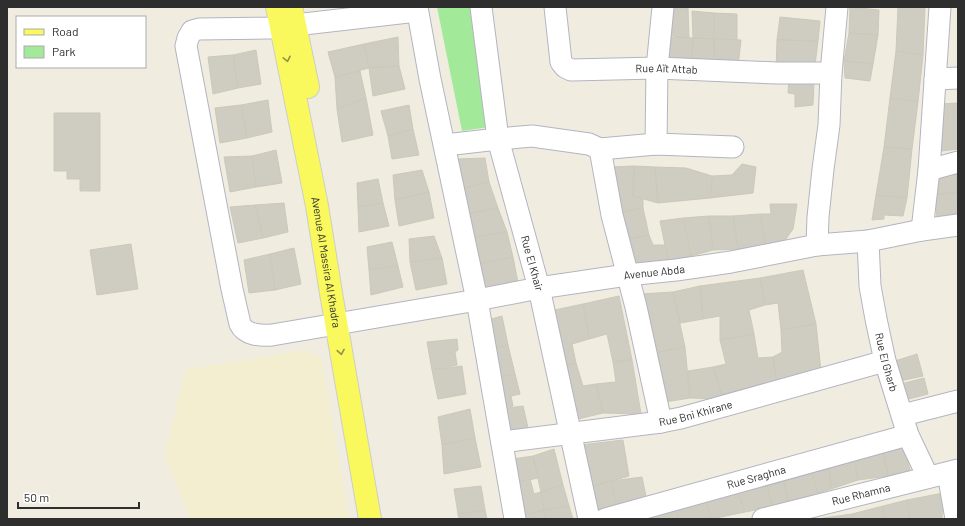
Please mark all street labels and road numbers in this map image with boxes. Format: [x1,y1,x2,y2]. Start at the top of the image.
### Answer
street label: Rue Aït Attab [635,61,698,76]
street label: Avenue Al Massira Al Khadra [309,196,344,329]
street label: Rue El Khair [519,234,546,292]
street label: Avenue Abda [623,262,686,281]
street label: Rue El Gharb [873,331,901,393]
street label: Rue Bni Khirane [658,397,734,428]
street label: Rue Sraghna [725,462,787,491]
street label: Rue Rhamna [830,480,891,507]

